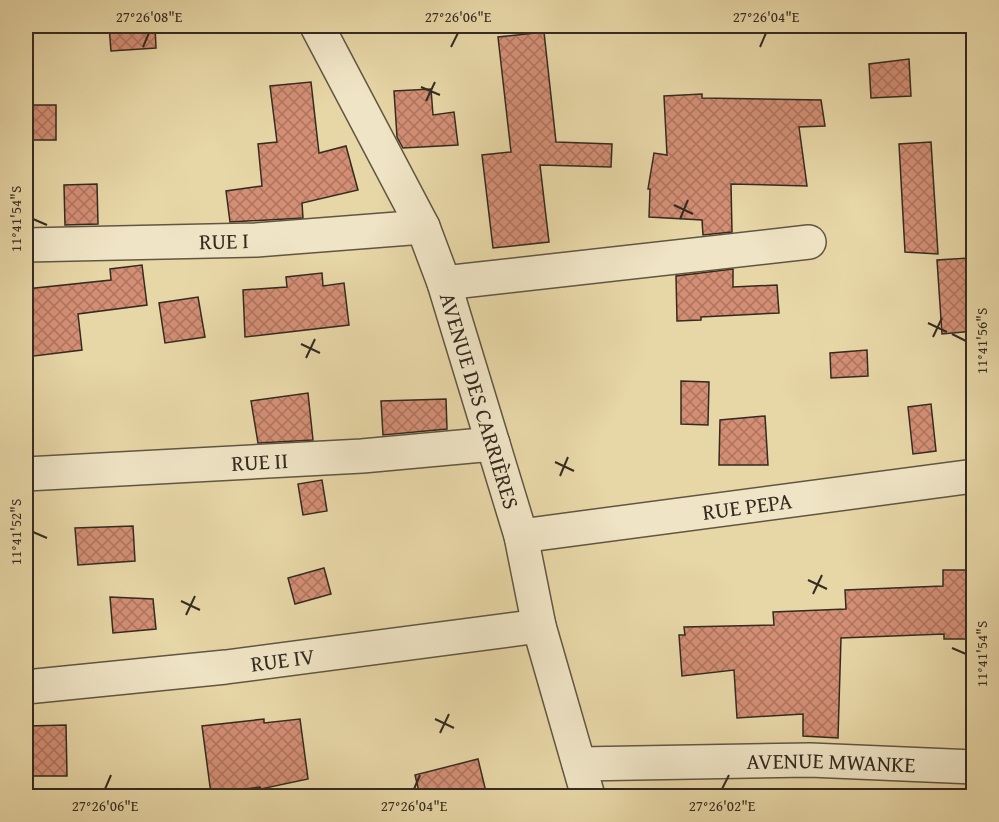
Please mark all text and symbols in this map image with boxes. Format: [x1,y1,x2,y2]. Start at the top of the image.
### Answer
text: 27°26'08"E [116,6,183,27]
text: 27°26'06"E [425,6,492,27]
text: 27°26'04"E [733,6,800,27]
text: 11°41'54"S [5,186,26,252]
street label: RUE I [199,224,249,257]
street label: AVENUE DES CARRIÈRES [432,288,528,513]
text: 11°41'56"S [971,308,992,374]
street label: RUE II [230,444,289,479]
street label: RUE PEPA [700,484,794,528]
text: 11°41'52"S [5,499,26,565]
text: 11°41'54"S [971,621,992,687]
street label: RUE IV [249,640,317,680]
street label: AVENUE MWANKE [746,744,916,780]
text: 27°26'06"E [72,795,139,816]
text: 27°26'04"E [381,795,448,816]
text: 27°26'02"E [689,795,756,816]

